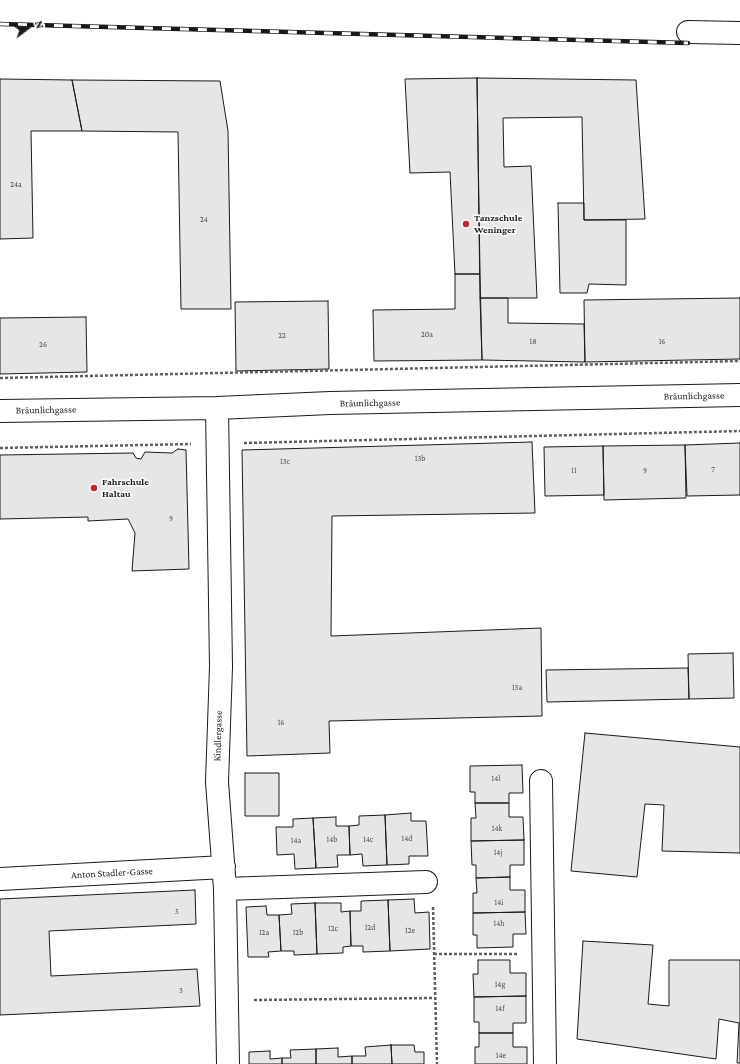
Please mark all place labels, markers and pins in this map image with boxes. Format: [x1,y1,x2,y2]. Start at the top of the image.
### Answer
place label: Tanzschule Weninger [474,212,522,236]
marker: Tanzschule Weninger [461,219,471,229]
place label: Fahrschule Haltau [102,476,149,500]
marker: Fahrschule Haltau [89,483,99,493]

